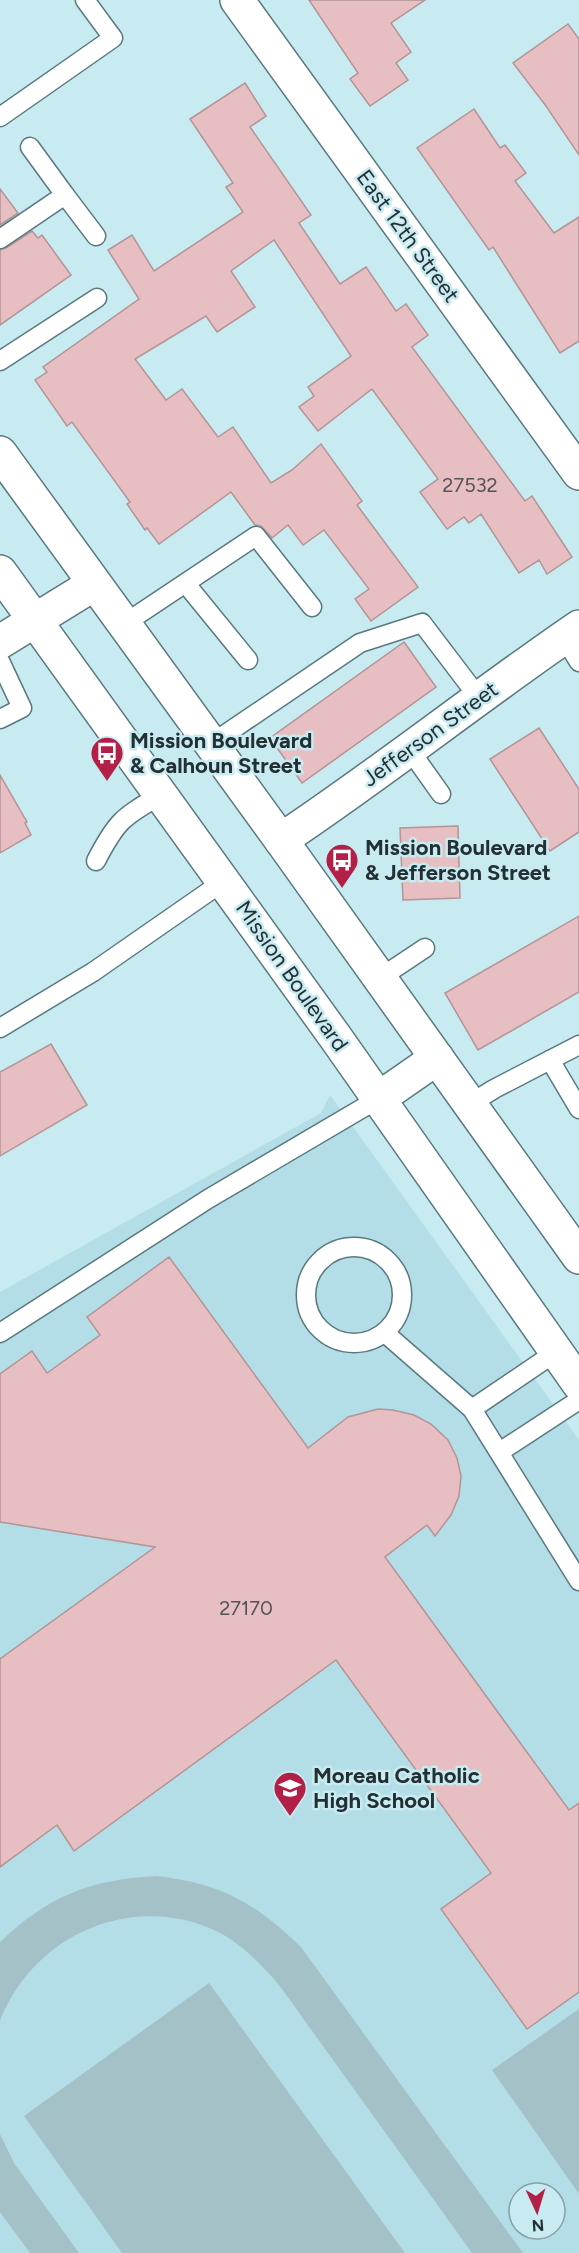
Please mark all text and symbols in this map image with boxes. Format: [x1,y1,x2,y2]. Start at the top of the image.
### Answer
street label: East 12th Street [351,164,465,308]
house number: 27532 [442,473,498,497]
street label: Jefferson Street [357,676,503,792]
place label: Mission Boulevard & Calhoun Street [130,727,312,779]
bus stop icon: Mission Boulevard & Calhoun Street [89,735,125,782]
place label: Mission Boulevard & Jefferson Street [365,834,551,886]
bus stop icon: Mission Boulevard & Jefferson Street [324,842,360,889]
street label: Mission Boulevard [230,896,354,1056]
house number: 27170 [219,1596,273,1620]
place label: Moreau Catholic High School [313,1762,480,1814]
school or university icon: Moreau Catholic High School [272,1770,308,1817]
north arrow [507,2181,567,2241]
text: N [531,2216,545,2235]

